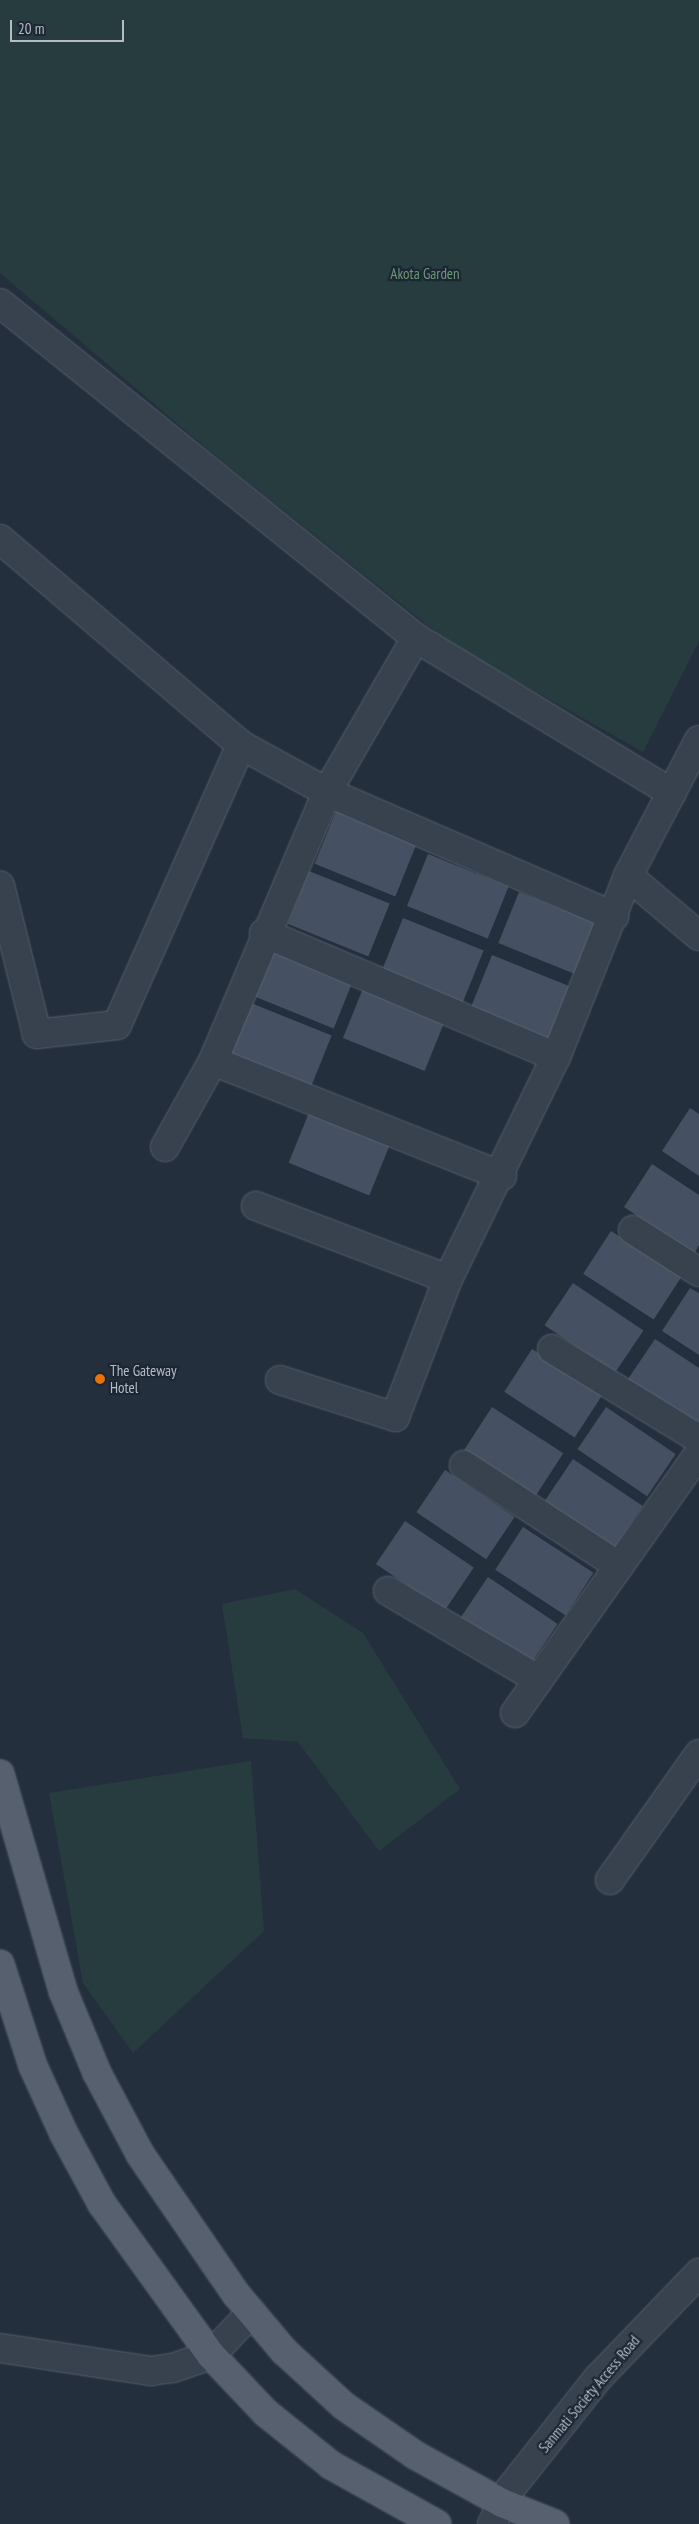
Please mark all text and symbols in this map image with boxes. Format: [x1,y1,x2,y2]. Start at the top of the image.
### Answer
scale bar [12,10,126,42]
text: 20 m [18,19,44,38]
park label: Akota Garden [390,265,460,283]
place label: The Gateway Hotel [110,1361,177,1396]
marker: The Gateway Hotel [94,1373,106,1385]
street label: Sanmati Society Access Road [535,2331,643,2457]

